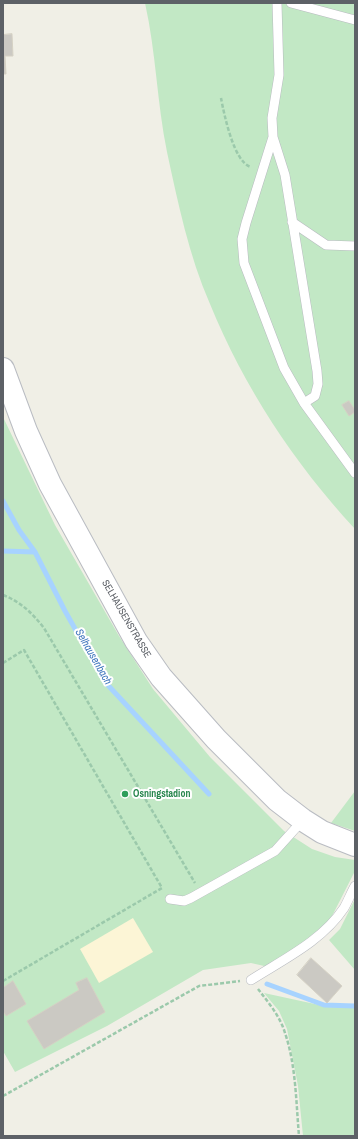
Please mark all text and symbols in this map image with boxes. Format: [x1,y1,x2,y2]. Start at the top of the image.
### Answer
street label: SELHAUSENSTRASSE [99,578,153,660]
water label: Selhausenbach [72,627,114,687]
place label: Osningstadion [133,788,190,800]
marker: Osningstadion [120,789,130,799]

